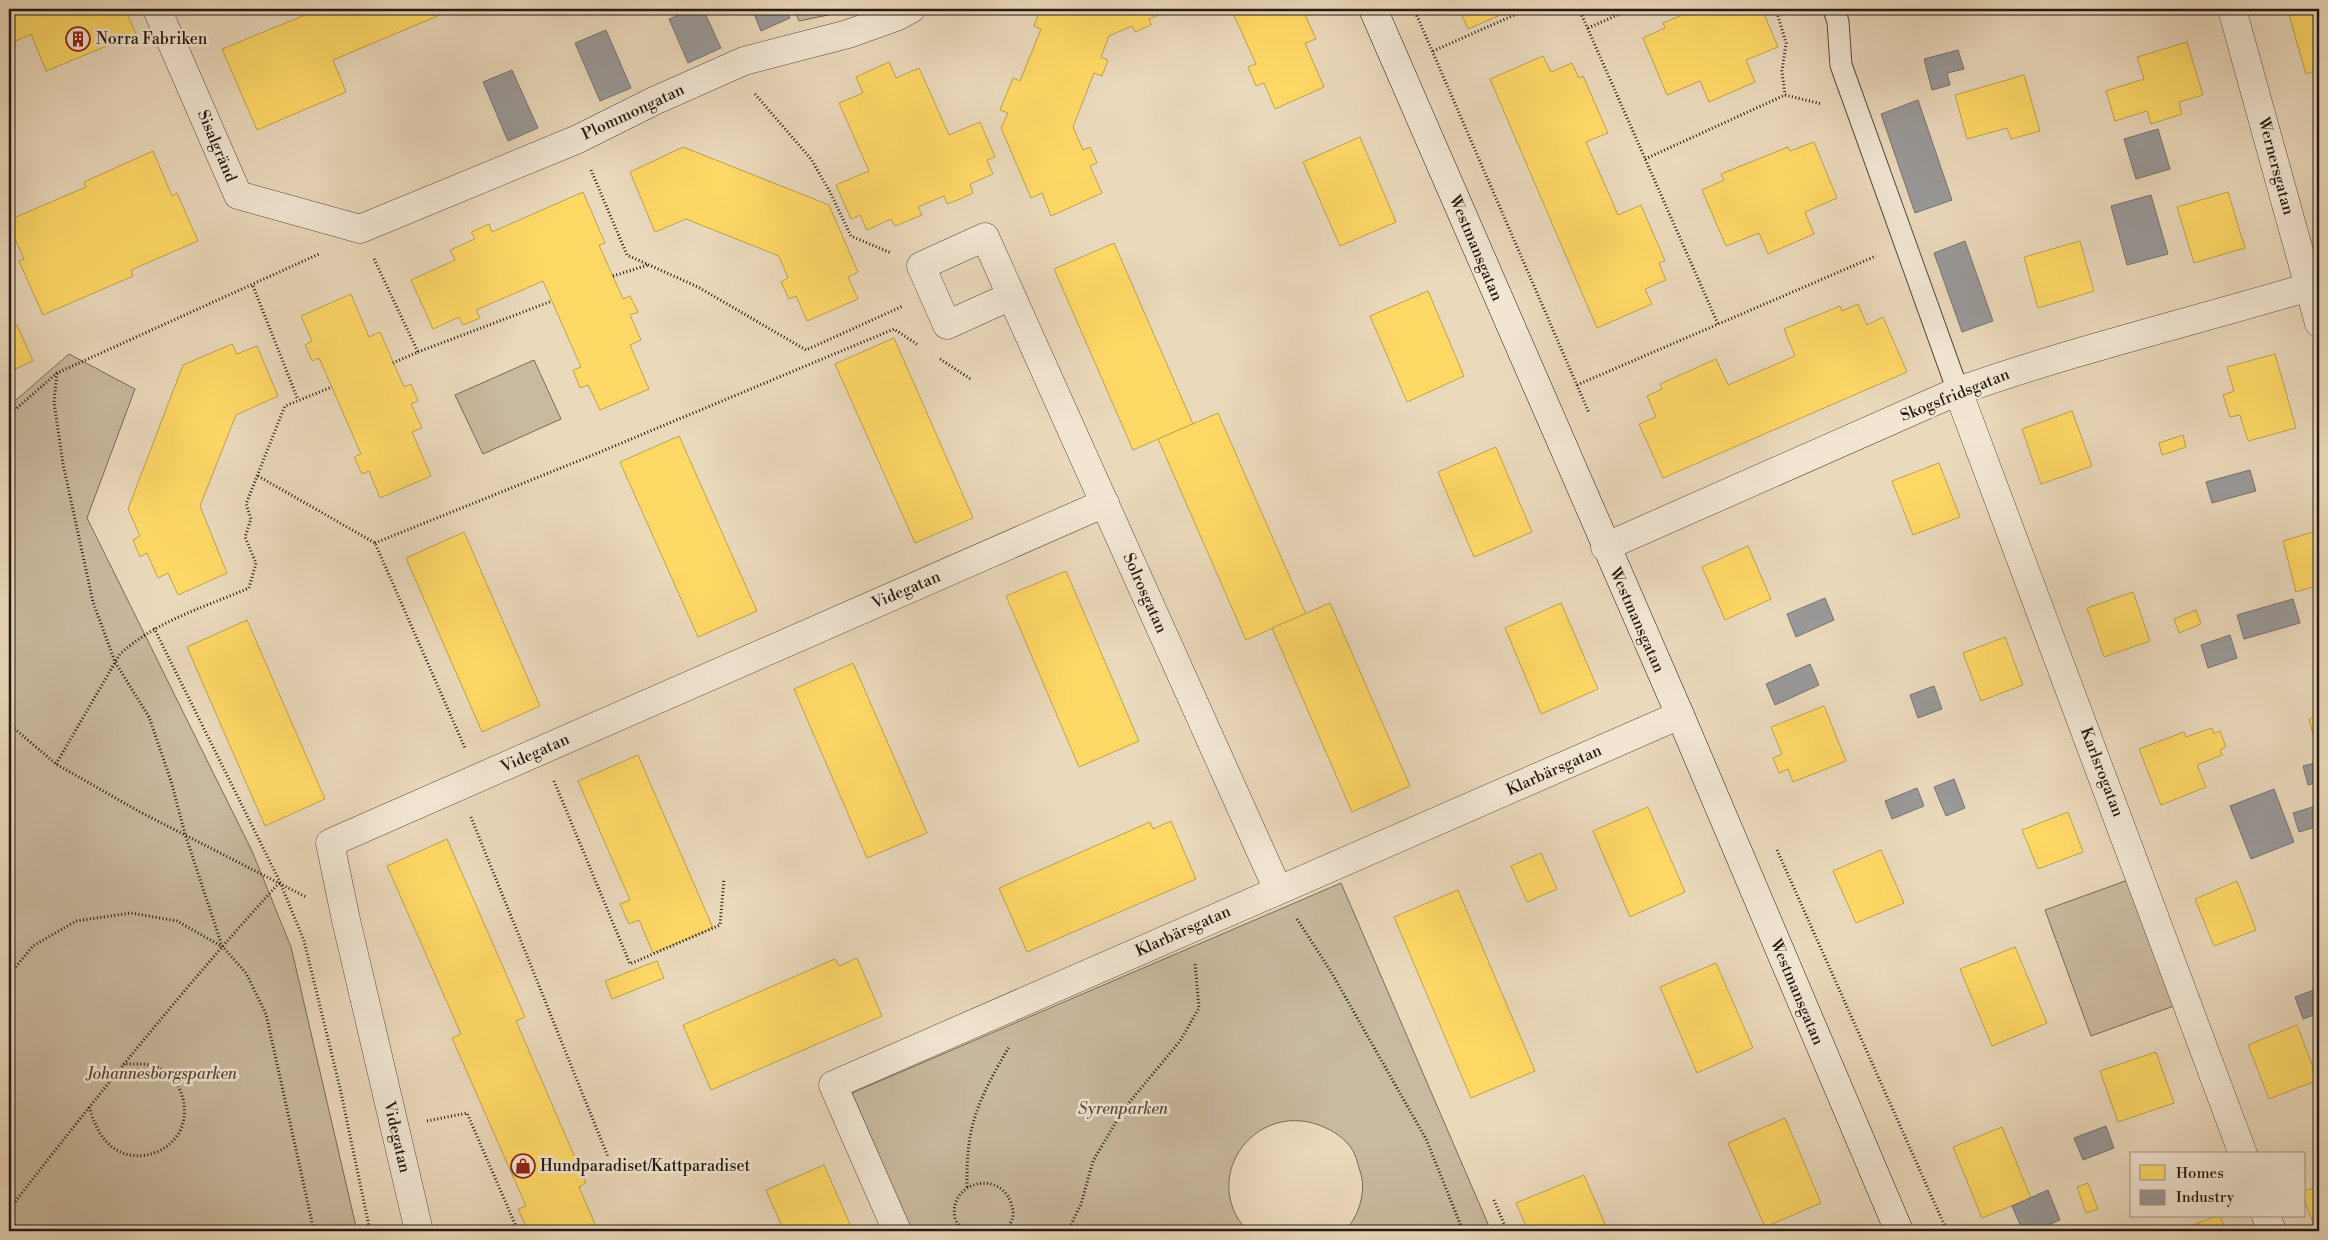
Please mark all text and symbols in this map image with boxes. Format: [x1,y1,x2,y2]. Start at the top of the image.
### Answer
building icon: Norra Fabriken [65,26,91,52]
place label: Norra Fabriken [96,29,208,49]
street label: Plommongatan [578,79,688,145]
street label: Sisalgränd [193,107,241,185]
street label: Wernersgatan [2253,114,2299,217]
street label: Westmansgatan [1444,191,1507,304]
street label: Skogsfridsgatan [1897,364,2013,426]
street label: Solrosgatan [1118,550,1172,637]
street label: Westmansgatan [1604,563,1669,676]
street label: Videgatan [868,566,944,614]
street label: Karlsrogatan [2076,724,2128,820]
street label: Videgatan [497,729,573,777]
street label: Klarbärsgatan [1503,740,1605,800]
street label: Klarbärsgatan [1132,901,1234,961]
street label: Westmansgatan [1765,935,1828,1048]
park label: Johannesborgsparken [85,1064,238,1084]
street label: Videgatan [379,1098,415,1175]
park label: Syrenparken [1078,1099,1169,1119]
legend [2130,1152,2306,1218]
shop icon: Hundparadiset/Kattparadiset [510,1153,536,1179]
place label: Hundparadiset/Kattparadiset [540,1156,750,1176]
text: Homes [2176,1164,2224,1183]
text: Industry [2176,1188,2235,1207]

